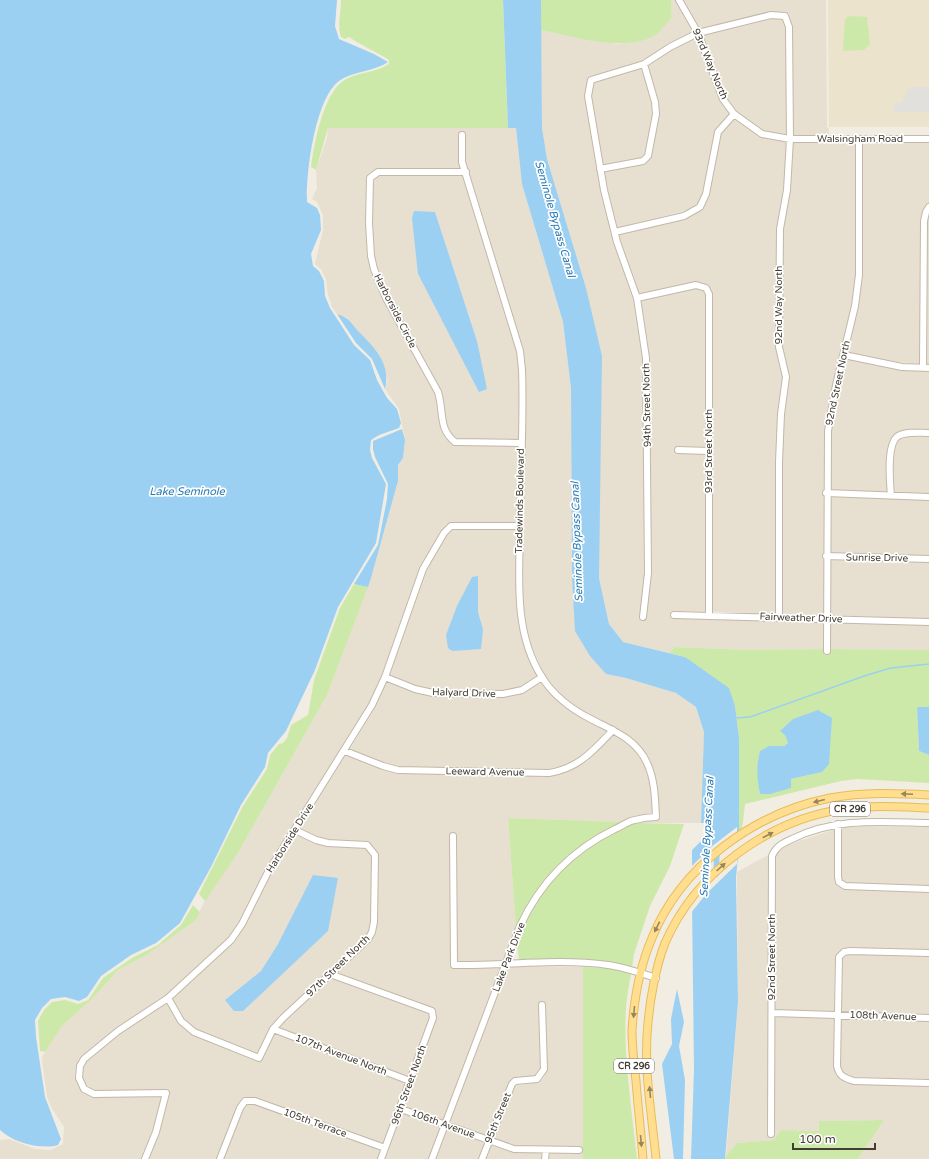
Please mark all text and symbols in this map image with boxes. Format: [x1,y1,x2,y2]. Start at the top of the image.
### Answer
street label: 93rd Way North [690,27,730,101]
street label: Walsingham Road [817,133,903,145]
water label: Seminole Bypass Canal [532,159,578,280]
street label: 92nd Way North [773,266,785,344]
street label: Harborside Circle [371,272,419,350]
street label: 92nd Street North [823,339,853,427]
street label: 94th Street North [640,363,654,447]
street label: 93rd Street North [703,409,715,493]
street label: Tradewinds Boulevard [513,448,527,554]
water label: Seminole Bypass Canal [568,480,586,602]
water label: Lake Seminole [149,485,226,498]
street label: Sunrise Drive [846,551,909,565]
street label: Fairweather Drive [759,611,843,625]
street label: Halyard Drive [432,686,496,700]
street label: Leeward Avenue [445,765,525,779]
water label: Seminole Bypass Canal [697,775,717,897]
one-way arrow [900,791,913,797]
one-way arrow [813,798,825,804]
street label: Harborside Drive [264,801,316,875]
road number: CR 296 [830,802,870,816]
one-way arrow [763,831,774,838]
one-way arrow [716,863,726,872]
street label: 92nd Street North [766,914,778,1000]
street label: Lake Park Drive [490,920,528,994]
one-way arrow [654,921,660,933]
street label: 97th Street North [304,933,372,999]
one-way arrow [631,1006,637,1018]
street label: 108th Avenue [849,1009,917,1023]
street label: 107th Avenue North [293,1032,389,1078]
street label: 96th Street North [389,1043,429,1127]
road number: CR 296 [614,1059,654,1073]
one-way arrow [647,1086,654,1098]
street label: 95th Street [482,1091,514,1145]
street label: 105th Terrace [282,1106,349,1140]
street label: 106th Avenue [409,1107,477,1141]
scale bar [793,1125,875,1151]
text: 100 m [799,1132,836,1146]
one-way arrow [638,1135,645,1147]

